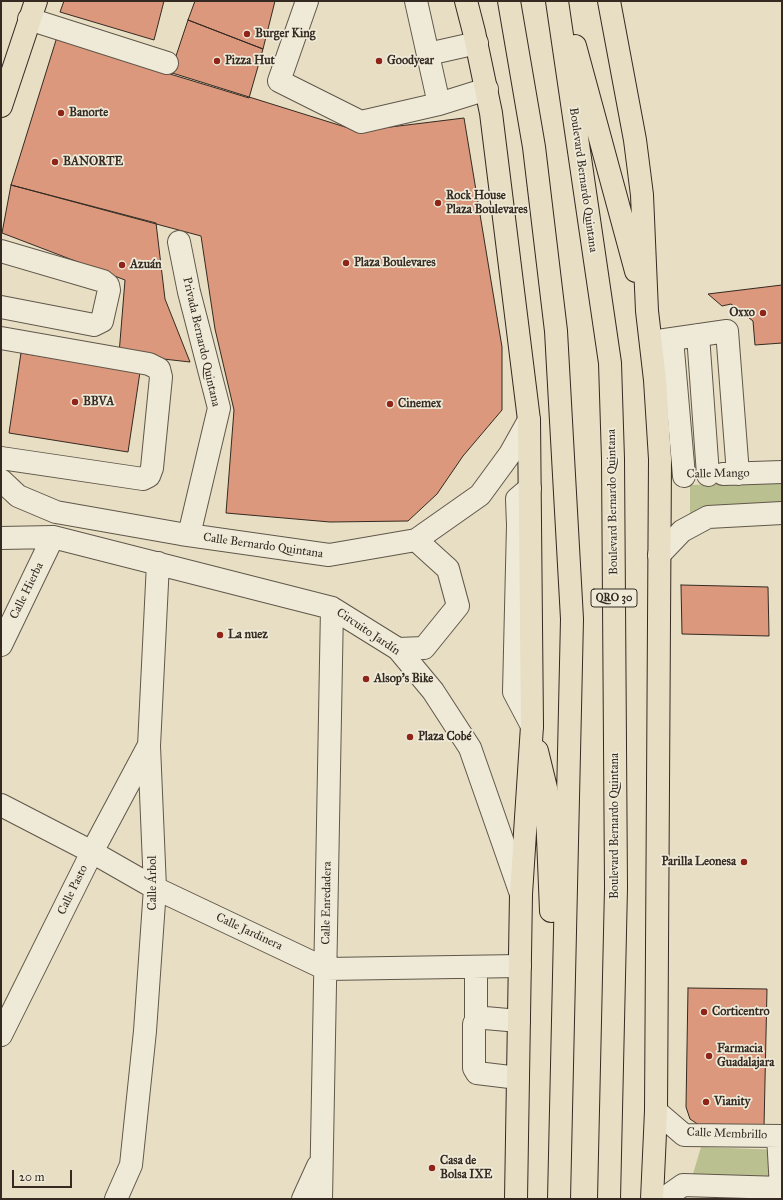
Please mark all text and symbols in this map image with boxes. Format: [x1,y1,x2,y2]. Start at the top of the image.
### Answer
place label: Burger King [255,27,315,41]
marker: Burger King [242,29,252,39]
place label: Pizza Hut [225,54,275,68]
place label: Goodyear [387,54,434,68]
marker: Pizza Hut [212,56,222,66]
marker: Goodyear [374,56,384,66]
place label: Banorte [69,106,108,120]
street label: Boulevard Bernardo Quintana [566,107,600,253]
marker: Banorte [56,108,66,118]
place label: BANORTE [63,155,123,169]
marker: BANORTE [50,157,60,167]
place label: Rock House Plaza Boulevares [446,189,528,217]
marker: Rock House Plaza Boulevares [433,198,443,208]
place label: Plaza Boulevares [354,256,436,270]
place label: Azuán [130,258,162,272]
marker: Plaza Boulevares [341,258,351,268]
marker: Azuán [117,260,127,270]
street label: Privada Bernardo Quintana [179,276,223,408]
place label: Oxxo [729,306,755,320]
marker: Oxxo [758,308,768,318]
place label: BBVA [83,395,114,409]
marker: BBVA [70,397,80,407]
place label: Cinemex [398,397,441,411]
marker: Cinemex [385,399,395,409]
street label: Boulevard Bernardo Quintana [605,429,621,575]
street label: Calle Mango [686,466,750,482]
street label: Calle Bernardo Quintana [202,530,324,562]
street label: Calle Hierba [7,560,47,622]
road number: QRO 30 [591,589,637,607]
street label: Circuito Jardín [334,605,402,659]
place label: La nuez [228,628,268,642]
marker: La nuez [215,630,225,640]
place label: Alsop's Bike [374,672,433,686]
marker: Alsop's Bike [361,674,371,684]
place label: Plaza Cobé [418,730,472,744]
marker: Plaza Cobé [405,732,415,742]
street label: Boulevard Bernardo Quintana [608,753,622,899]
street label: Calle Árbol [146,855,160,911]
place label: Parilla Leonesa [661,855,736,869]
marker: Parilla Leonesa [739,857,749,867]
street label: Calle Enredadera [319,861,335,945]
street label: Calle Pasto [55,863,91,917]
street label: Calle Jardinera [213,910,285,954]
place label: Corticentro [712,1005,770,1019]
marker: Corticentro [699,1007,709,1017]
place label: Farmacia Guadalajara [717,1042,774,1070]
marker: Farmacia Guadalajara [704,1051,714,1061]
place label: Vianity [714,1095,750,1109]
marker: Vianity [701,1097,711,1107]
street label: Calle Membrillo [686,1125,768,1143]
place label: Casa de Bolsa IXE [440,1154,492,1182]
scale bar [14,1162,74,1188]
marker: Casa de Bolsa IXE [427,1163,437,1173]
text: 20 m [19,1170,45,1184]

